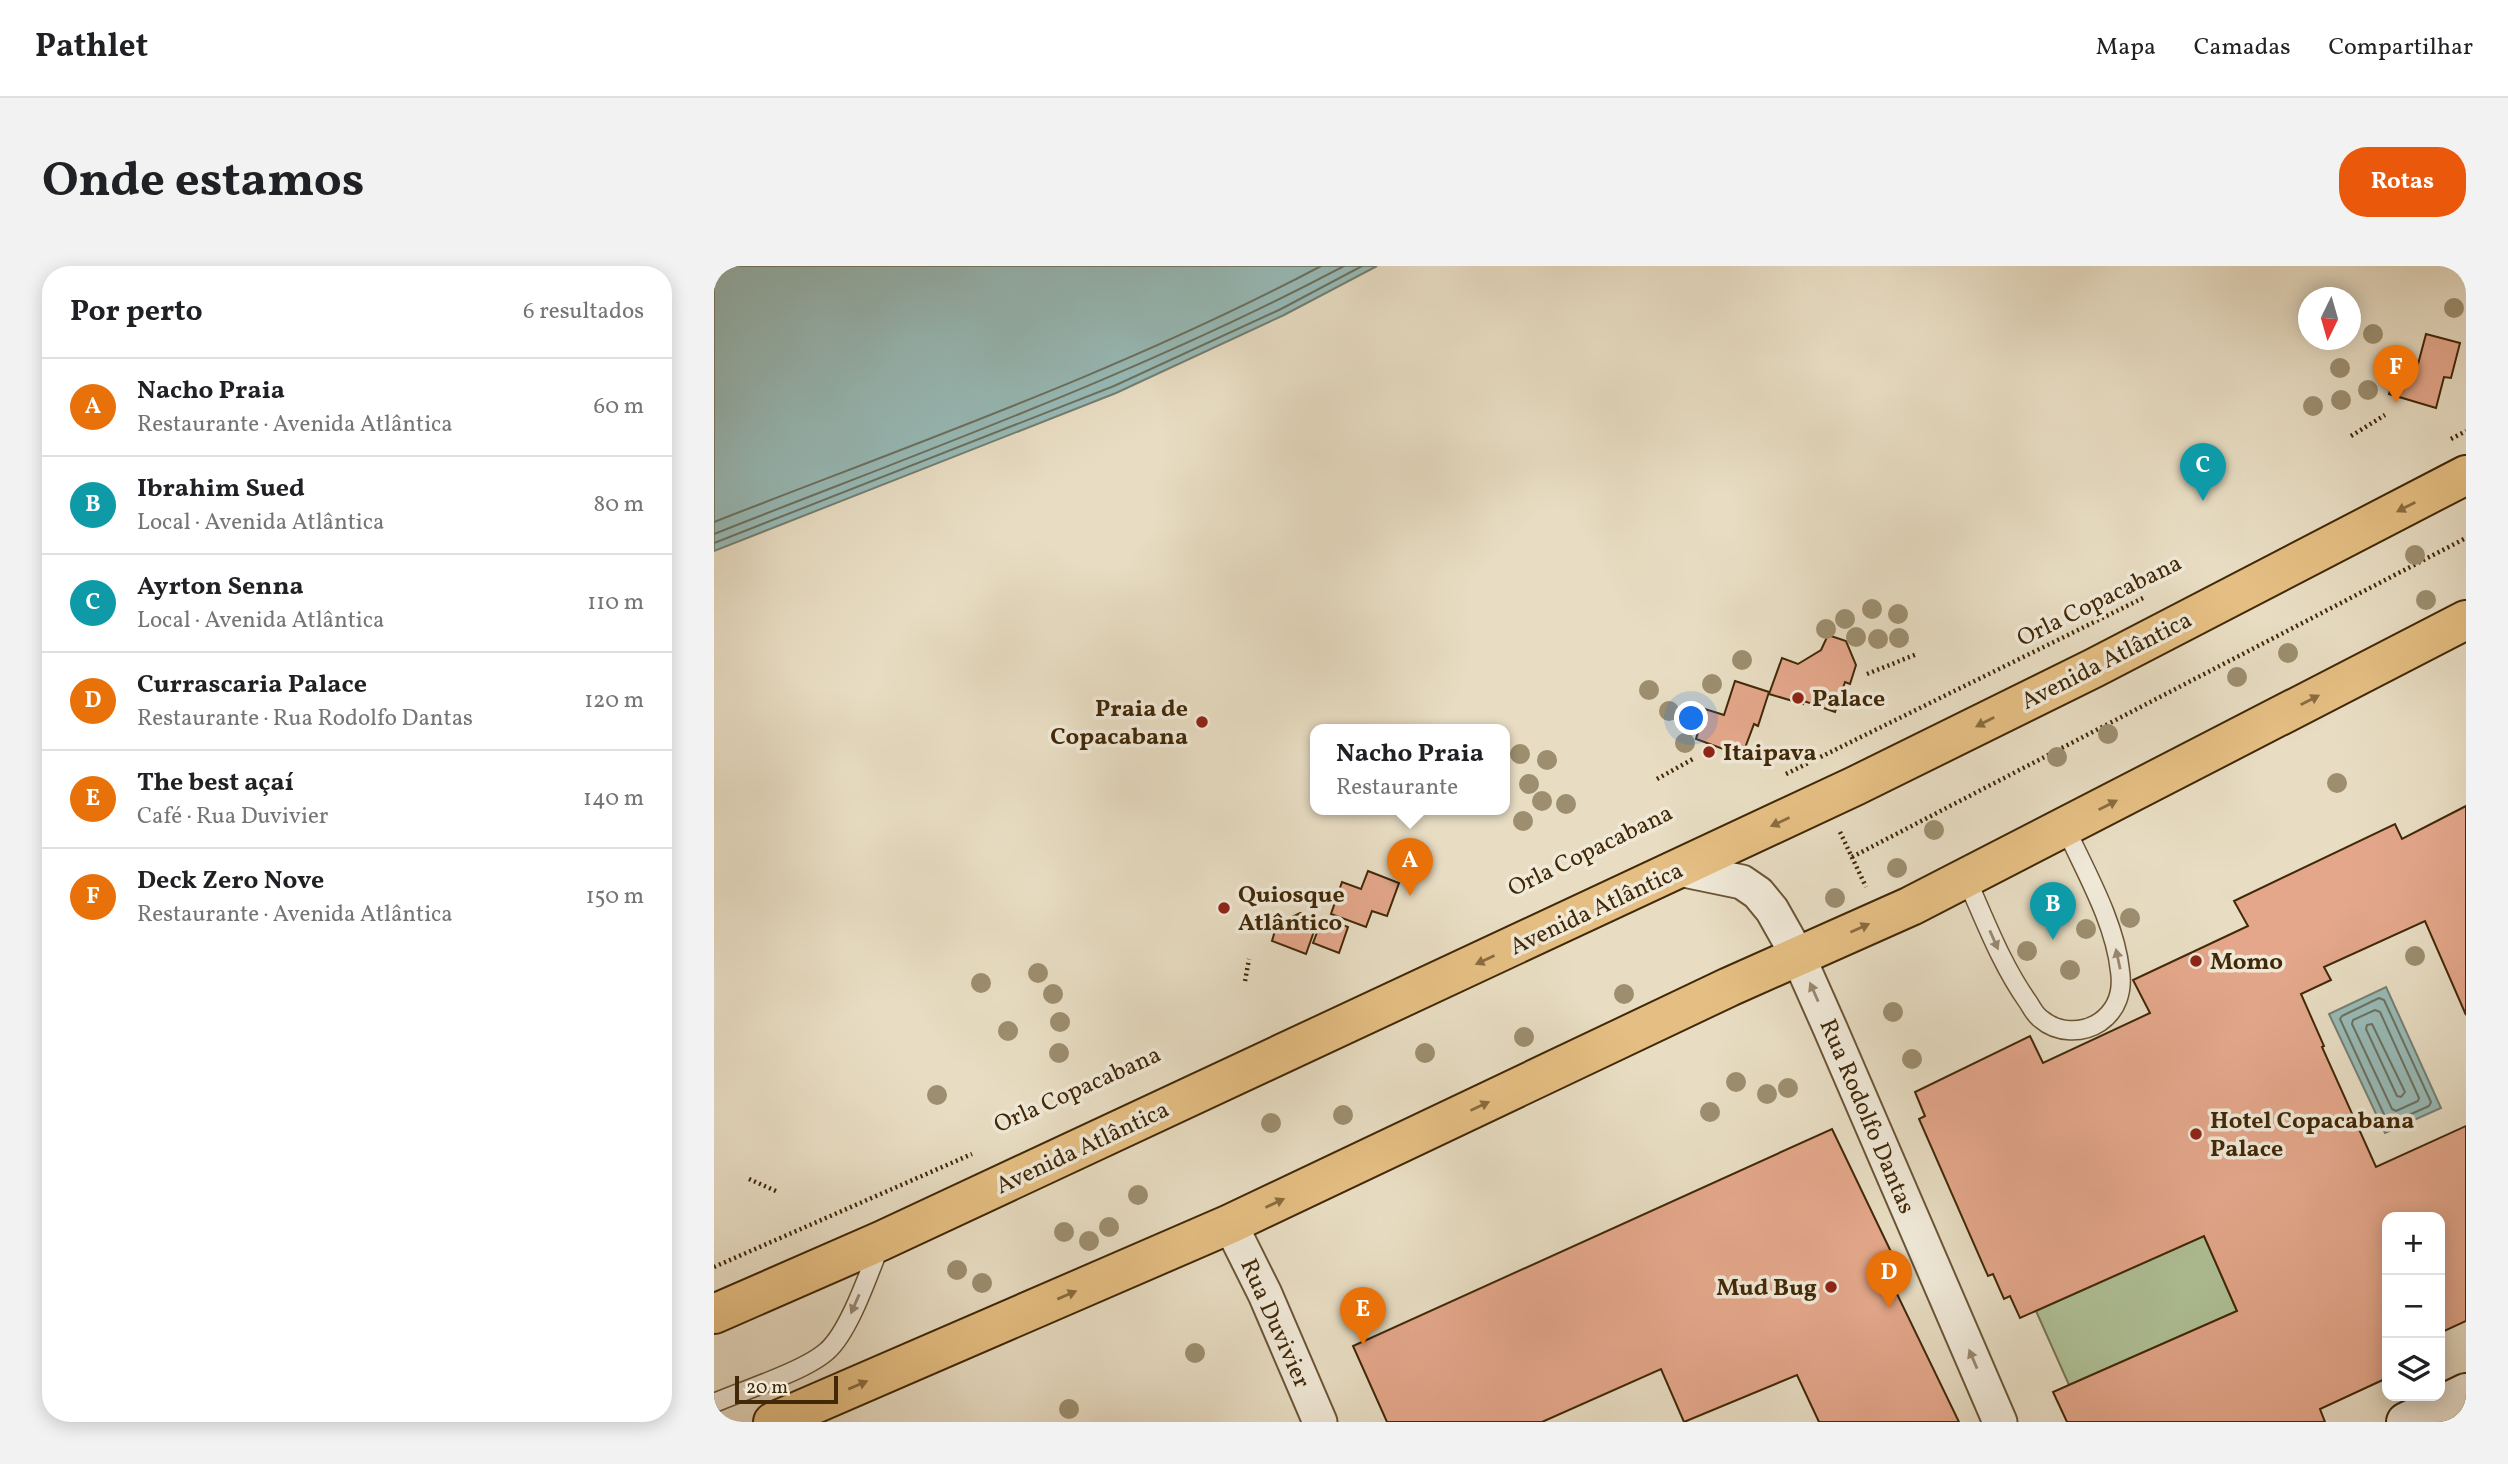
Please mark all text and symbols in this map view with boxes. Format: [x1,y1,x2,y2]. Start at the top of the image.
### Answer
text: Pathlet [35,25,148,71]
text: Mapa [2096,31,2156,65]
text: Camadas [2194,31,2290,65]
text: Compartilhar [2328,31,2473,65]
button: Rotas [2339,147,2466,217]
text: Onde estamos [42,148,364,217]
north arrow [2298,287,2361,350]
text: Por perto [70,291,203,333]
text: 6 resultados [523,296,644,328]
pin: F [2373,345,2419,403]
text: Nacho Praia [137,373,285,409]
text: A [85,391,101,423]
text: 60 m [594,391,644,423]
text: Restaurante · Avenida Atlântica [137,409,453,441]
pin: C [2180,443,2226,501]
text: Ibrahim Sued [137,471,305,507]
text: B [85,489,101,521]
text: 80 m [594,489,644,521]
one-way arrow [2396,501,2415,513]
text: Local · Avenida Atlântica [137,507,384,539]
street label: Orla Copacabana [2012,547,2188,656]
text: Ayrton Senna [137,569,304,605]
text: C [86,587,100,619]
text: 110 m [587,587,644,619]
street label: Avenida Atlântica [2015,604,2198,720]
text: Local · Avenida Atlântica [137,605,384,637]
text: Currascaria Palace [137,667,367,703]
place label: Palace [1812,683,1885,717]
text: D [85,685,101,717]
text: 120 m [584,685,644,717]
marker: Palace [1790,690,1806,706]
place label: Praia de Copacabana [1050,693,1188,755]
one-way arrow [2300,695,2320,706]
your location [1674,701,1708,735]
text: Restaurante · Rua Rodolfo Dantas [137,703,473,735]
marker: Praia de Copacabana [1194,714,1210,730]
one-way arrow [1975,716,1995,727]
popup [1310,724,1510,815]
text: Nacho Praia [1336,736,1484,772]
place label: Itaipava [1723,737,1817,771]
marker: Itaipava [1701,744,1717,760]
text: The best açaí [137,765,294,801]
text: Restaurante [1336,772,1458,804]
text: E [86,783,100,815]
text: 140 m [583,783,644,815]
street label: Orla Copacabana [1503,797,1679,906]
one-way arrow [2098,799,2118,811]
text: Café · Rua Duvivier [137,801,328,833]
one-way arrow [1770,816,1790,828]
pin: A [1387,838,1433,896]
street label: Avenida Atlântica [1505,855,1689,965]
text: Deck Zero Nove [137,863,324,899]
place label: Quiosque Atlântico [1238,879,1345,941]
text: F [86,881,100,913]
text: 150 m [586,881,644,913]
pin: B [2030,882,2076,940]
text: Restaurante · Avenida Atlântica [137,899,453,931]
marker: Quiosque Atlântico [1216,900,1232,916]
one-way arrow [1850,922,1871,933]
one-way arrow [1988,930,2000,950]
place label: Momo [2210,946,2283,980]
one-way arrow [2112,948,2123,970]
marker: Momo [2188,953,2204,969]
one-way arrow [1475,954,1496,965]
one-way arrow [1808,982,1820,1002]
street label: Rua Rodolfo Dantas [1810,1014,1923,1220]
street label: Orla Copacabana [989,1039,1167,1143]
street label: Avenida Atlântica [991,1094,1175,1204]
one-way arrow [1470,1100,1491,1111]
place label: Hotel Copacabana Palace [2210,1105,2414,1167]
marker: Hotel Copacabana Palace [2188,1126,2204,1142]
one-way arrow [1265,1198,1285,1209]
map controls [2382,1212,2445,1401]
button: + [2382,1212,2445,1275]
pin: D [1866,1250,1912,1308]
street label: Rua Duvivier [1231,1254,1318,1394]
place label: Mud Bug [1716,1272,1817,1306]
button: − [2382,1275,2445,1338]
marker: Mud Bug [1823,1279,1839,1295]
pin: E [1340,1287,1386,1345]
one-way arrow [1056,1289,1077,1300]
one-way arrow [849,1294,860,1315]
button: layers [2382,1338,2445,1401]
one-way arrow [1967,1349,1978,1370]
scale bar [735,1373,838,1405]
text: 20 m [746,1375,788,1401]
one-way arrow [847,1379,868,1390]

